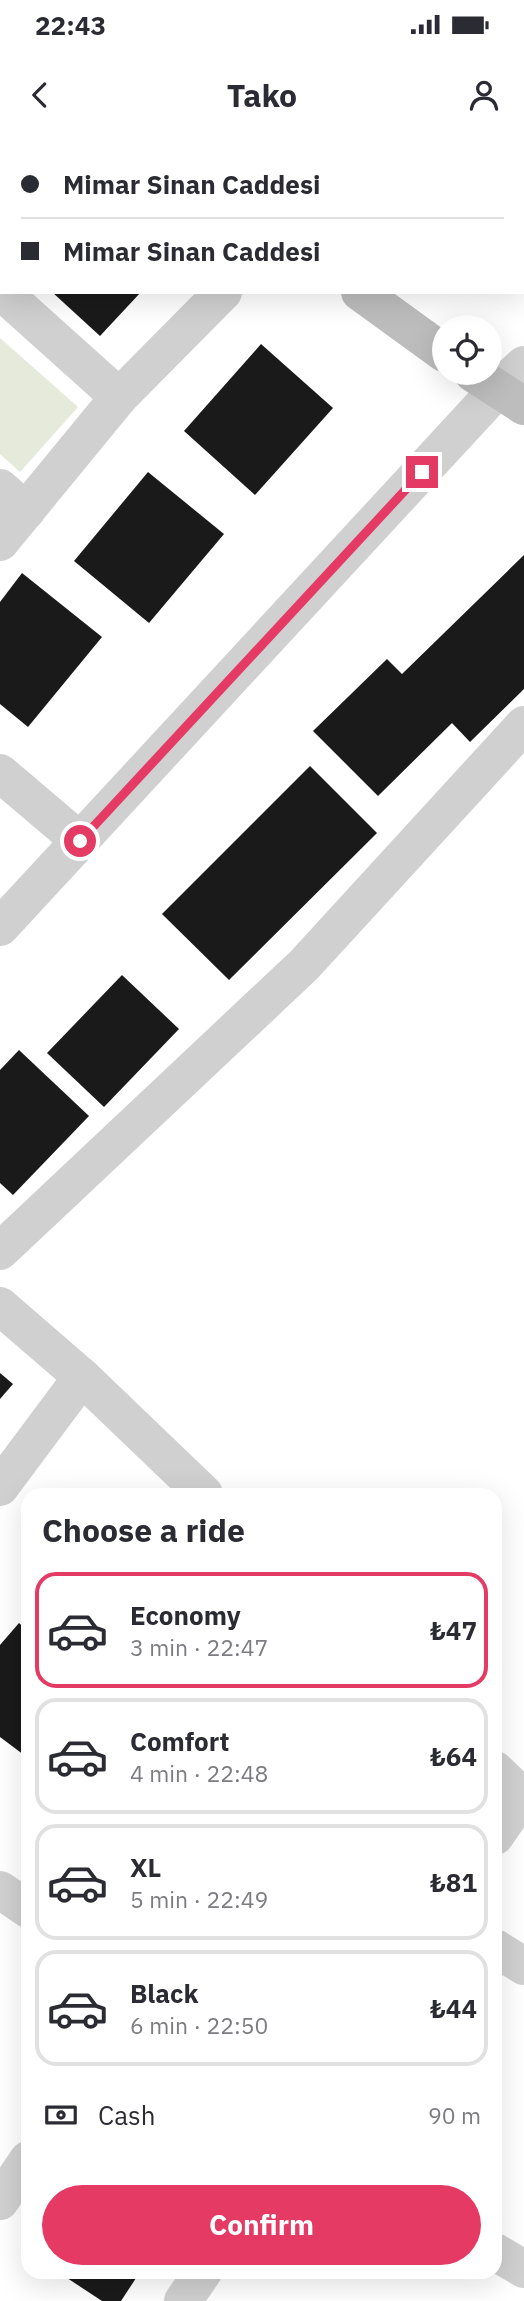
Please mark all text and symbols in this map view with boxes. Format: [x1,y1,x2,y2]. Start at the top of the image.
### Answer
text: 22:43 [35,8,106,42]
text: Tako [227,74,297,116]
icon: back [21,76,59,114]
icon: person [465,76,503,114]
text: Mimar Sinan Caddesi [63,167,320,201]
text: Mimar Sinan Caddesi [63,234,320,268]
map controls [432,315,502,385]
button: locate [432,315,502,385]
route end [406,456,438,488]
route start [64,825,96,857]
text: Choose a ride [42,1509,245,1551]
text: Economy [130,1598,241,1632]
icon: car [46,1599,109,1662]
text: ₺47 [430,1613,477,1647]
text: 3 min · 22:47 [130,1632,268,1662]
text: Comfort [130,1724,229,1758]
icon: car [46,1725,109,1788]
text: ₺64 [430,1739,477,1773]
text: 4 min · 22:48 [130,1758,268,1788]
text: XL [130,1850,161,1884]
icon: car [46,1851,109,1914]
text: ₺81 [430,1865,477,1899]
text: 5 min · 22:49 [130,1884,268,1914]
text: Black [130,1976,198,2010]
icon: car [46,1977,109,2040]
text: ₺44 [430,1991,477,2025]
text: 6 min · 22:50 [130,2010,268,2040]
icon: cash [42,2096,80,2134]
text: Cash [98,2098,155,2132]
text: 90 m [428,2100,481,2130]
button: Confirm [42,2185,481,2265]

